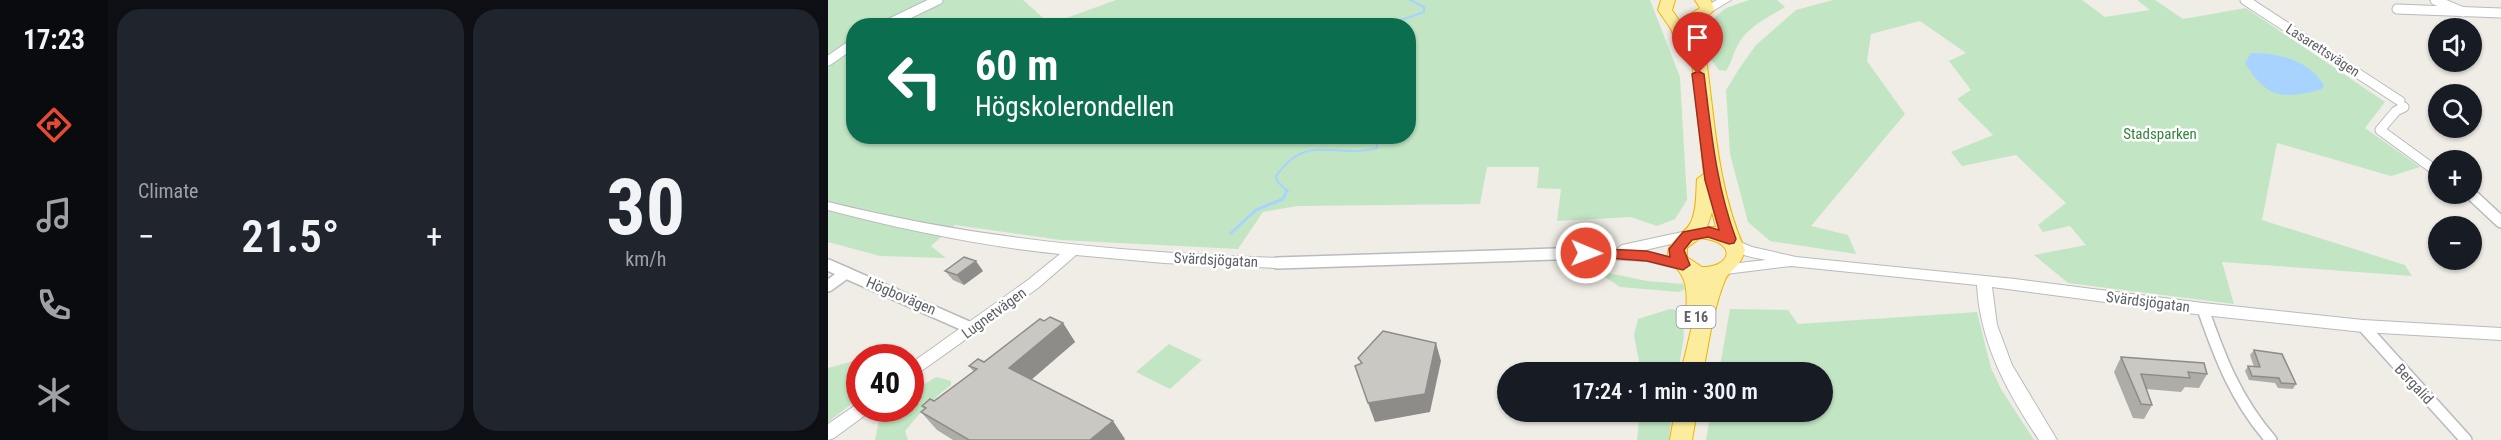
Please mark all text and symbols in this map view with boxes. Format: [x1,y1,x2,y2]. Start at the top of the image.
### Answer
pin [1672,12,1723,74]
map controls [2428,18,2482,270]
button: sound [2428,18,2482,72]
street label: Lasarettsvägen [2283,20,2363,80]
icon: arrive [1681,21,1714,54]
text: 17:23 [23,24,85,56]
text: 60 m [975,41,1058,90]
icon: left [876,42,954,120]
button: search [2428,84,2482,138]
text: Högskolerondellen [975,91,1174,123]
icon: directions [33,104,75,146]
park label: Stadsparken [2123,125,2197,143]
button: + [2428,150,2482,204]
text: 30 [606,162,685,253]
text: Climate [138,179,198,203]
icon: music [33,194,75,236]
text: 21.5° [241,210,339,263]
button: − [2428,216,2482,270]
text: − [138,217,155,256]
text: + [426,217,442,256]
position arrow [1554,221,1618,285]
text: km/h [625,247,666,271]
street label: Svärdsjögatan [1173,249,1259,271]
street label: Högbovägen [863,273,939,319]
icon: phone [33,284,75,326]
street label: Lugnetvägen [958,284,1030,342]
street label: Svärdsjögatan [2105,288,2191,316]
road number: E 16 [1676,306,1716,328]
speed limit sign: 40 [846,344,924,422]
street label: Bergalid [2391,360,2437,408]
icon: climate [33,374,75,416]
text: 17:24 · 1 min · 300 m [1572,379,1758,404]

